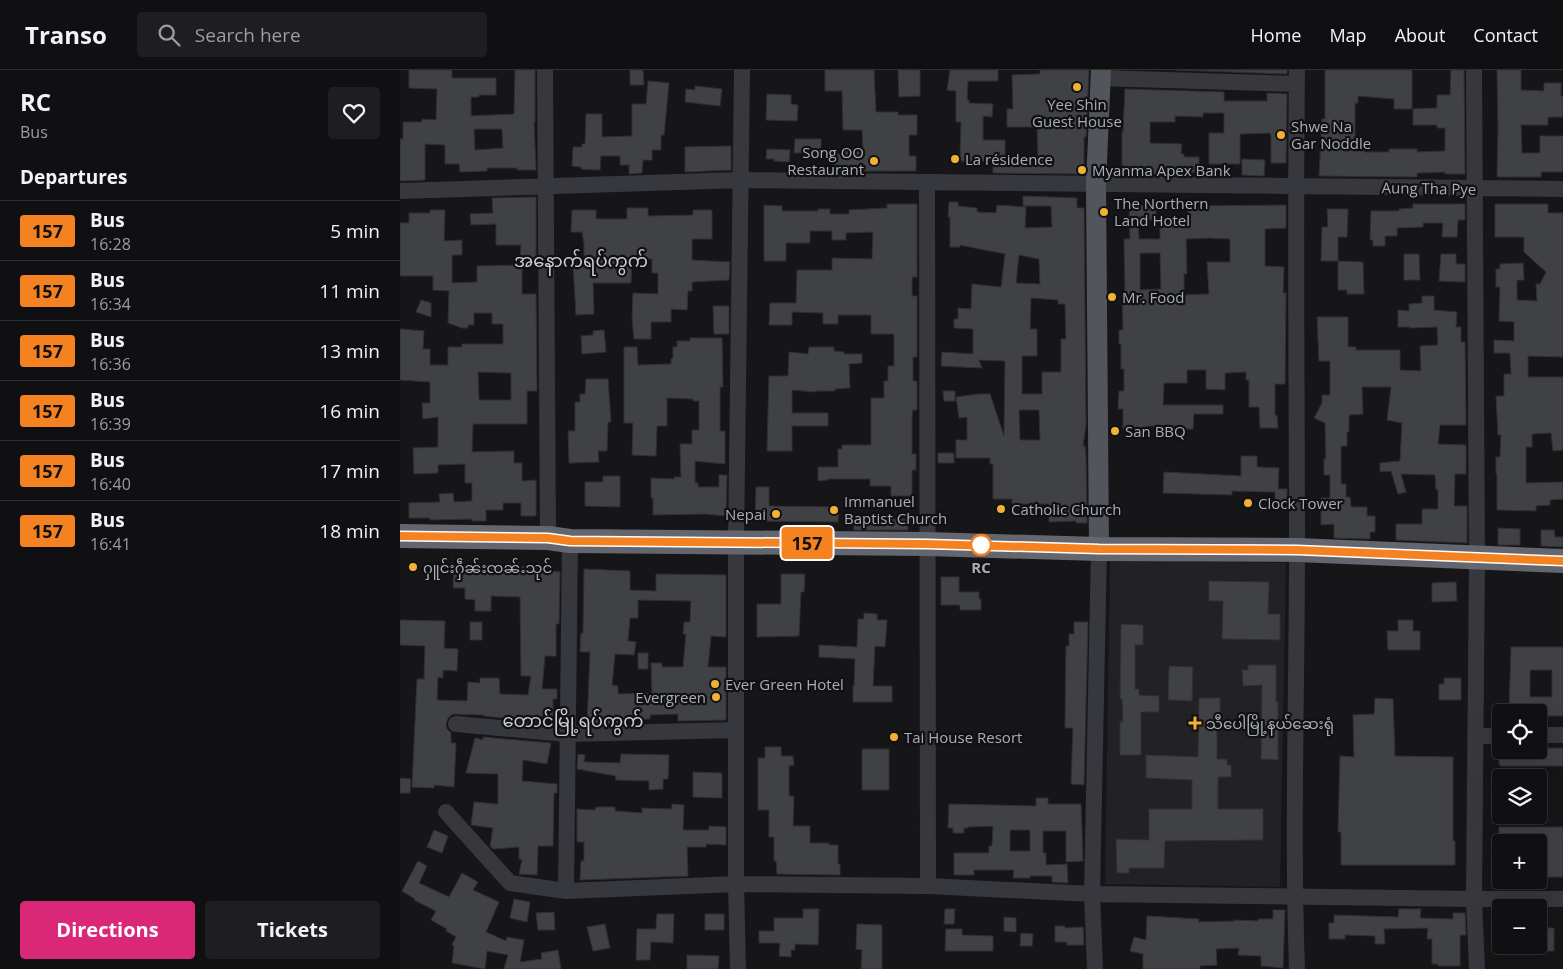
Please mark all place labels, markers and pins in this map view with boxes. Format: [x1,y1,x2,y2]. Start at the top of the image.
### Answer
marker: Yee Shin Guest House [1071,81,1083,93]
place label: Yee Shin Guest House [1032,94,1122,131]
place label: Shwe Na Gar Noddle [1291,116,1371,153]
marker: Shwe Na Gar Noddle [1275,129,1287,141]
place label: Song OO Restaurant [787,142,864,179]
place label: La résidence [965,149,1053,169]
marker: La résidence [949,153,961,165]
marker: Song OO Restaurant [868,155,880,167]
place label: Myanma Apex Bank [1092,160,1231,180]
marker: Myanma Apex Bank [1076,164,1088,176]
place label: The Northern Land Hotel [1114,193,1209,230]
marker: The Northern Land Hotel [1098,206,1110,218]
place label: Mr. Food [1122,287,1184,307]
marker: Mr. Food [1106,291,1118,303]
place label: San BBQ [1125,421,1186,441]
marker: San BBQ [1109,425,1121,437]
place label: Immanuel Baptist Church [844,491,947,528]
place label: Clock Tower [1258,493,1343,513]
marker: Clock Tower [1242,497,1254,509]
place label: Catholic Church [1011,499,1121,519]
marker: Catholic Church [995,503,1007,515]
place label: Nepai [725,504,766,524]
marker: Immanuel Baptist Church [828,504,840,516]
marker: Nepai [770,508,782,520]
marker: RC [970,534,992,556]
place label: ႁူင်းႁဵၼ်းၸၼ်ႉသုင် [423,557,552,580]
place label: RC [971,557,991,577]
marker: ႁူင်းႁဵၼ်းၸၼ်ႉသုင် [407,561,419,573]
place label: Ever Green Hotel [725,674,844,694]
marker: Ever Green Hotel [709,678,721,690]
place label: Evergreen [635,687,706,707]
marker: Evergreen [710,691,722,703]
place label: သီပေါမြို့နယ်ဆေးရုံ [1206,713,1334,736]
marker: သီပေါမြို့နယ်ဆေးရုံ [1188,716,1202,730]
place label: Tai House Resort [904,727,1022,747]
marker: Tai House Resort [888,731,900,743]

